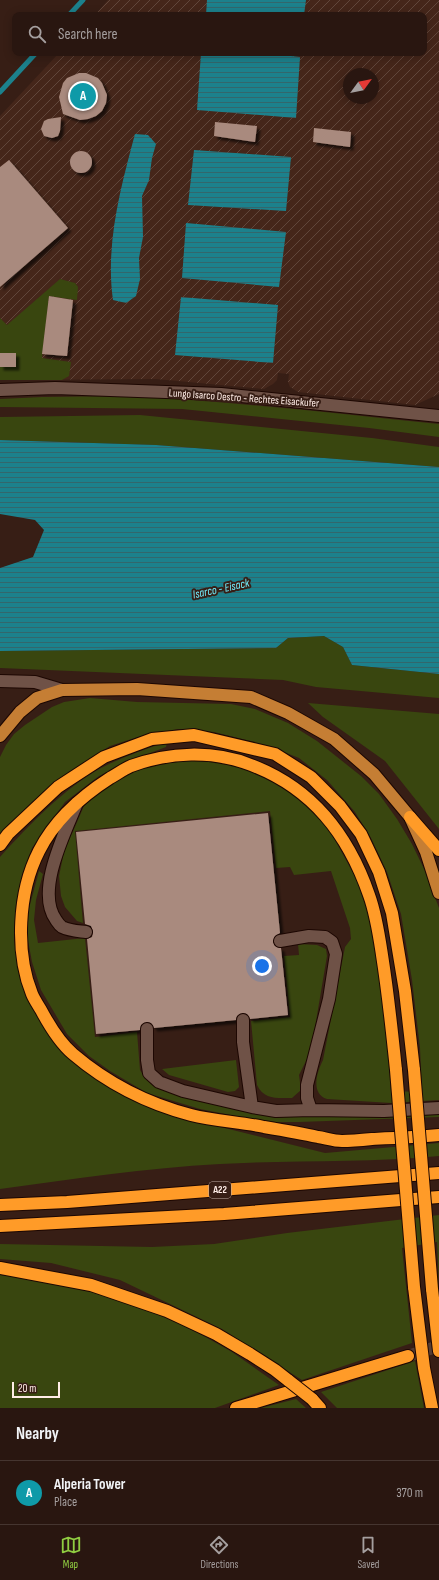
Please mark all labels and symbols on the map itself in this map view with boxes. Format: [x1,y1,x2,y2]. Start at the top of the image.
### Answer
north arrow [343,68,379,104]
pin: A [70,81,96,111]
street label: Lungo Isarco Destro - Rechtes Eisackufer [168,386,320,410]
water label: Isarco - Eisack [191,576,251,602]
your location [252,956,272,976]
road number: A22 [209,1182,231,1198]
scale bar [12,1380,60,1399]

